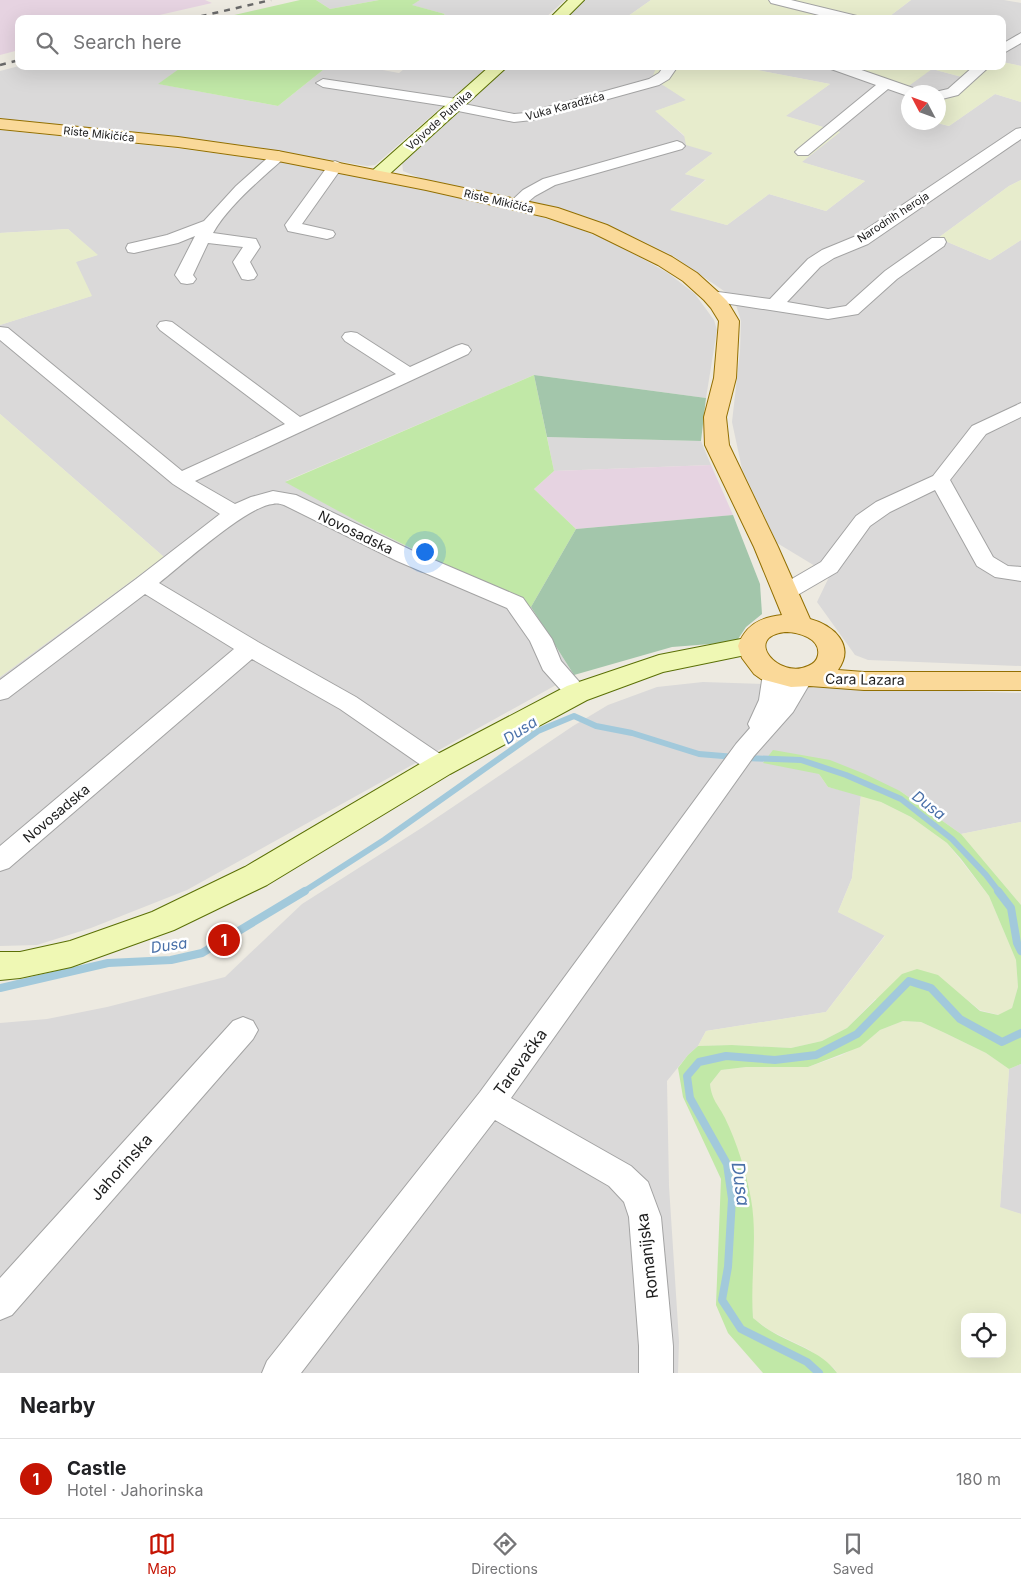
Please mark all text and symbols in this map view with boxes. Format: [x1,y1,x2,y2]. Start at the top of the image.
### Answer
search box [15,15,1006,70]
icon: search [33,29,61,57]
text: Search here [73,31,182,54]
north arrow [901,85,946,130]
street label: Vojvode Putnika [403,87,475,153]
street label: Vuka Karadžića [524,89,606,123]
street label: Riste Mikičića [63,123,135,145]
street label: Riste Mikičića [463,186,535,216]
street label: Narodnih heroja [854,189,932,245]
street label: Novosadska [316,507,396,557]
your location [412,539,438,565]
street label: Cara Lazara [825,670,905,688]
water label: Dusa [499,712,541,748]
street label: Novosadska [19,780,93,846]
water label: Dusa [909,786,949,824]
pin: 1 [208,921,240,959]
water label: Dusa [149,933,189,957]
street label: Tarevačka [489,1025,551,1099]
street label: Jahorinska [86,1129,156,1205]
water label: Dusa [728,1161,754,1207]
street label: Romanijska [632,1212,662,1300]
map controls [961,1313,1006,1358]
button: locate [961,1313,1006,1358]
text: Nearby [20,1393,95,1418]
text: Castle [67,1457,126,1480]
text: 1 [33,1469,39,1489]
text: 180 m [956,1469,1001,1489]
text: Hotel · Jahorinska [67,1480,203,1500]
tab: Map [147,1530,176,1577]
tab: Directions [471,1530,538,1577]
tab: Saved [833,1530,874,1577]

